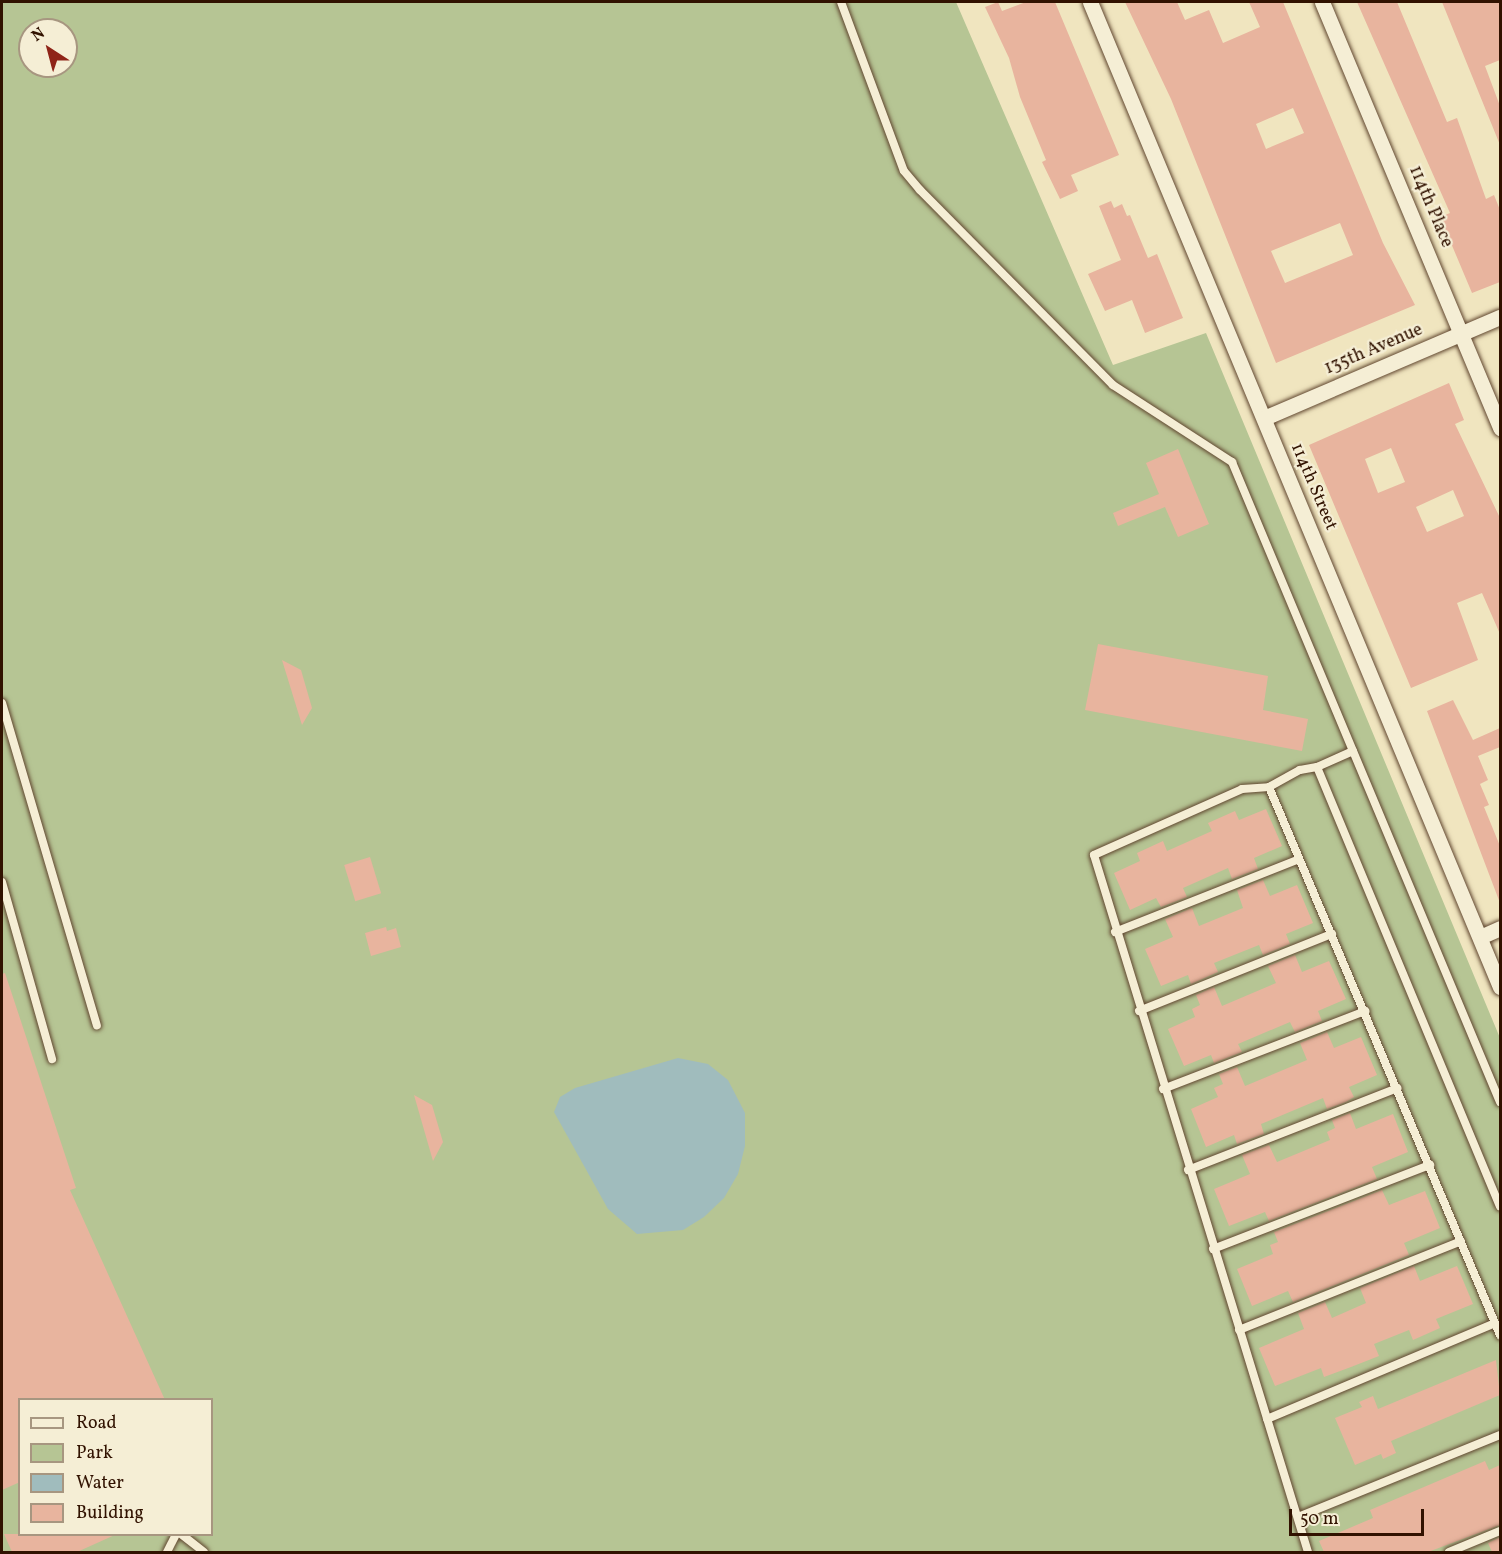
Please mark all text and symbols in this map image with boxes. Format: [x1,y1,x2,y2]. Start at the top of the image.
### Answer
north arrow [18,18,78,78]
text: N [27,23,50,47]
street label: 114th Place [1403,163,1457,251]
street label: 135th Avenue [1322,320,1426,380]
street label: 114th Street [1285,440,1341,534]
legend [18,1398,213,1536]
text: Road [76,1411,117,1436]
text: Park [76,1441,113,1466]
text: Water [76,1471,124,1496]
scale bar [1292,1497,1427,1535]
text: Building [76,1501,144,1526]
text: 50 m [1300,1507,1339,1532]

